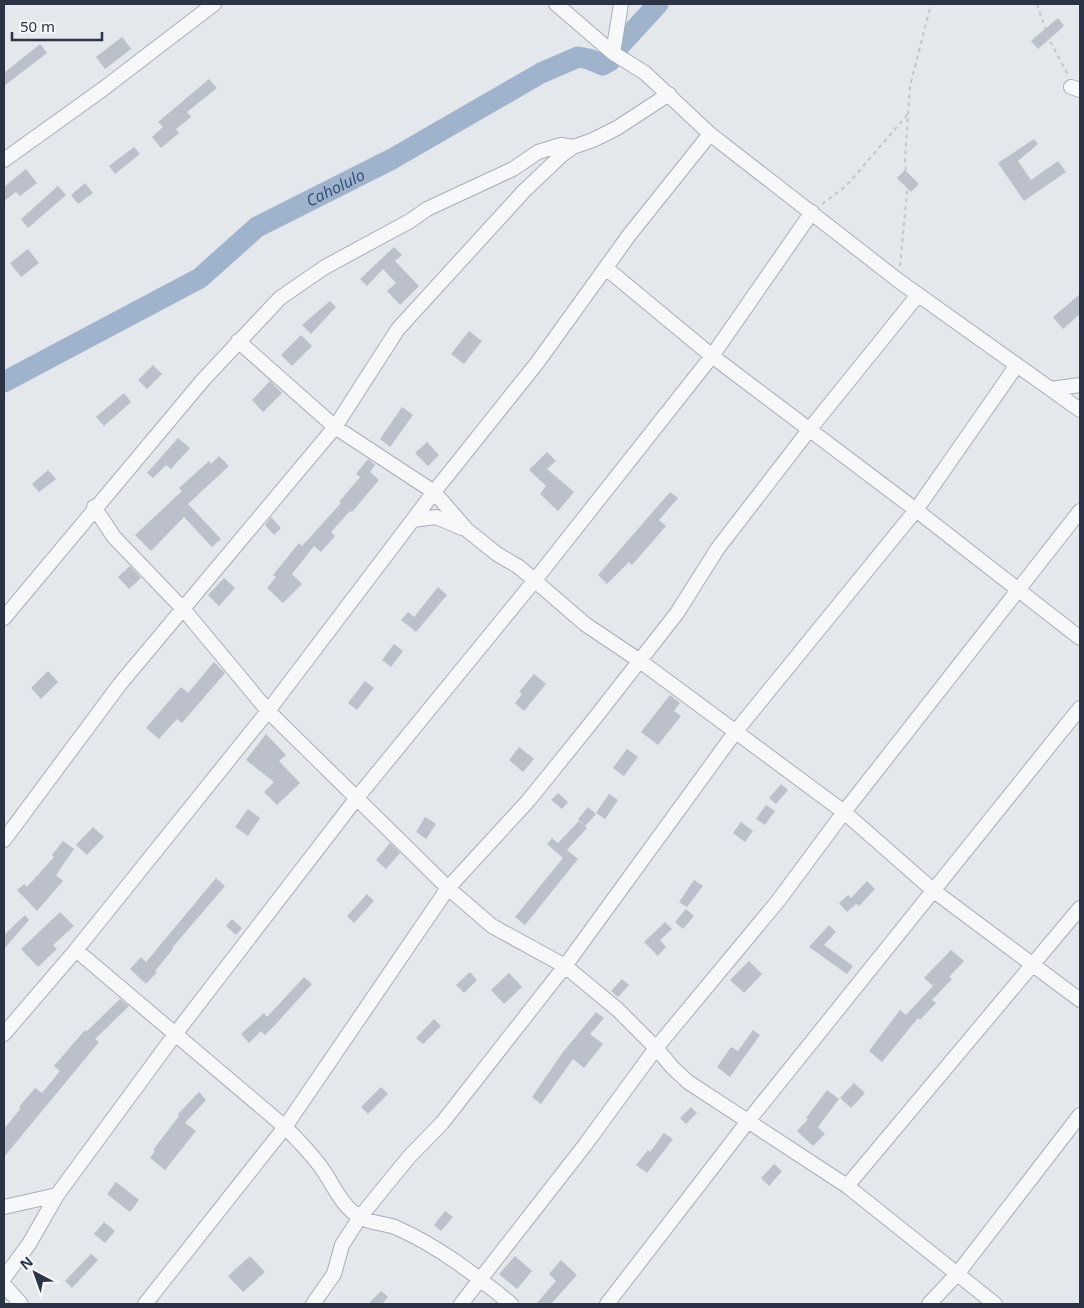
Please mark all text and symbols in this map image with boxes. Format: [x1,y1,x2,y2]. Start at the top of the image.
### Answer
scale bar [12,10,102,42]
text: 50 m [20,16,55,36]
water label: Caholulo [302,164,368,212]
north arrow [10,1248,60,1298]
text: N [16,1252,37,1274]

